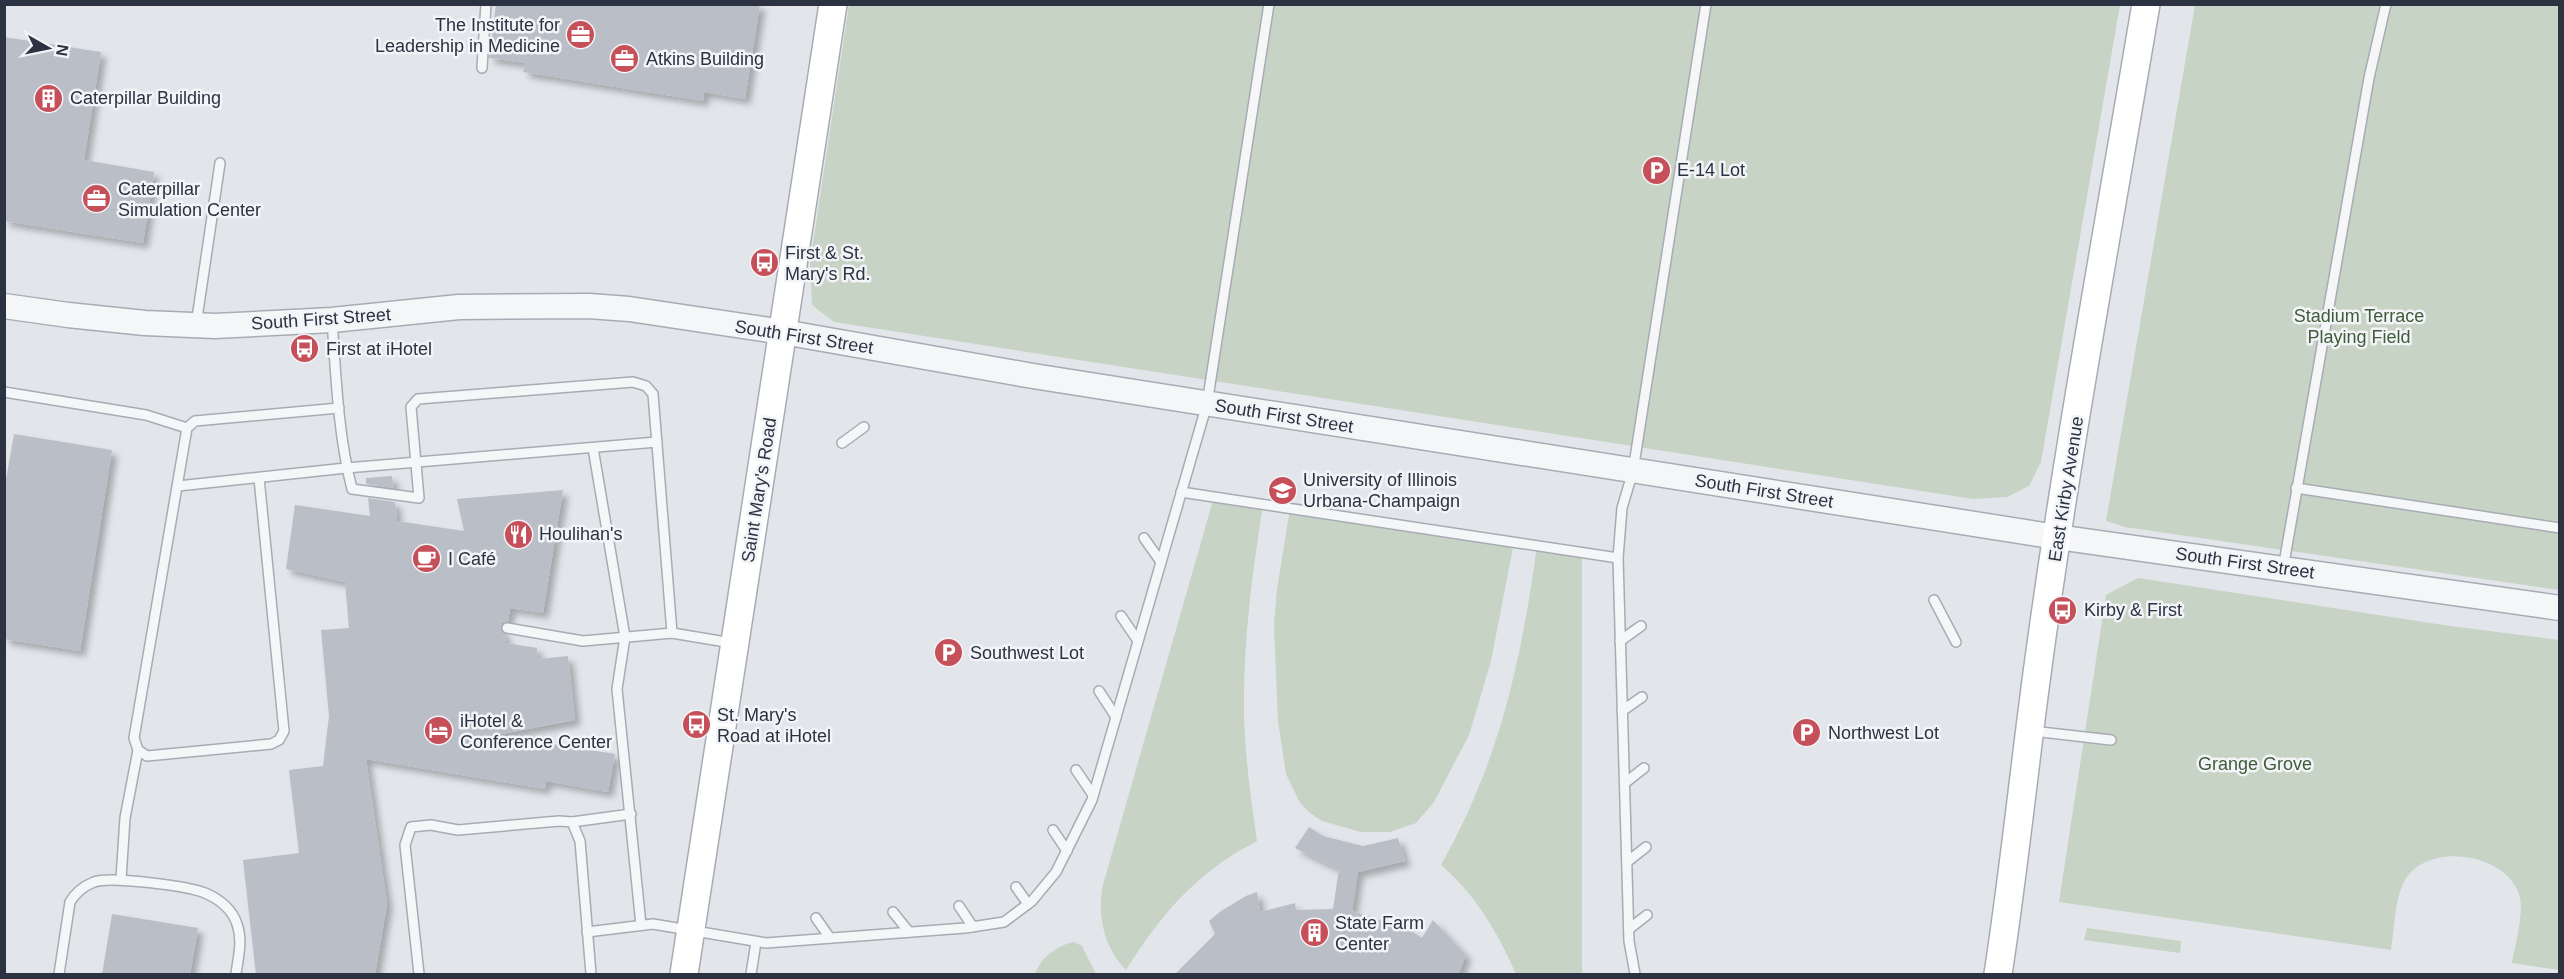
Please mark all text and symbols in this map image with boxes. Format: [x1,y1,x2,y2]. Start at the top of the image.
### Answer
place label: The Institute for Leadership in Medicine [375,15,560,56]
north arrow [18,18,78,78]
office icon: The Institute for Leadership in Medicine [565,19,597,51]
text: N [53,43,72,57]
office icon: Atkins Building [609,43,641,75]
place label: Atkins Building [646,49,764,69]
building icon: Caterpillar Building [33,82,65,114]
place label: Caterpillar Building [70,88,221,108]
parking icon: E-14 Lot [1640,154,1672,186]
place label: E-14 Lot [1677,160,1745,180]
place label: Caterpillar Simulation Center [118,179,261,220]
office icon: Caterpillar Simulation Center [81,183,113,215]
place label: First & St. Mary's Rd. [785,243,870,284]
bus stop icon: First & St. Mary's Rd. [748,247,780,279]
street label: South First Street [250,304,392,334]
park label: Stadium Terrace Playing Field [2294,306,2424,347]
street label: South First Street [733,316,875,358]
bus stop icon: First at iHotel [289,333,321,365]
place label: First at iHotel [326,339,432,359]
street label: South First Street [1213,395,1355,437]
street label: East Kirby Avenue [2045,415,2087,563]
street label: Saint Mary's Road [738,416,780,564]
place label: University of Illinois Urbana-Champaign [1303,470,1460,511]
street label: South First Street [1693,470,1835,512]
school or university icon: University of Illinois Urbana-Champaign [1266,474,1298,506]
restaurant icon: Houlihan's [502,518,534,550]
place label: Houlihan's [539,524,623,544]
cafe icon: I Café [411,543,443,575]
street label: South First Street [2174,543,2316,583]
place label: I Café [448,549,496,569]
bus stop icon: Kirby & First [2047,594,2079,626]
place label: Kirby & First [2084,600,2182,620]
parking icon: Southwest Lot [933,637,965,669]
place label: Southwest Lot [970,643,1084,663]
place label: St. Mary's Road at iHotel [717,705,831,746]
bus stop icon: St. Mary's Road at iHotel [680,709,712,741]
place label: iHotel & Conference Center [460,711,612,752]
hotel icon: iHotel & Conference Center [423,715,455,747]
parking icon: Northwest Lot [1791,717,1823,749]
place label: Northwest Lot [1828,723,1939,743]
park label: Grange Grove [2198,754,2312,774]
place label: State Farm Center [1335,913,1424,954]
building icon: State Farm Center [1298,917,1330,949]

